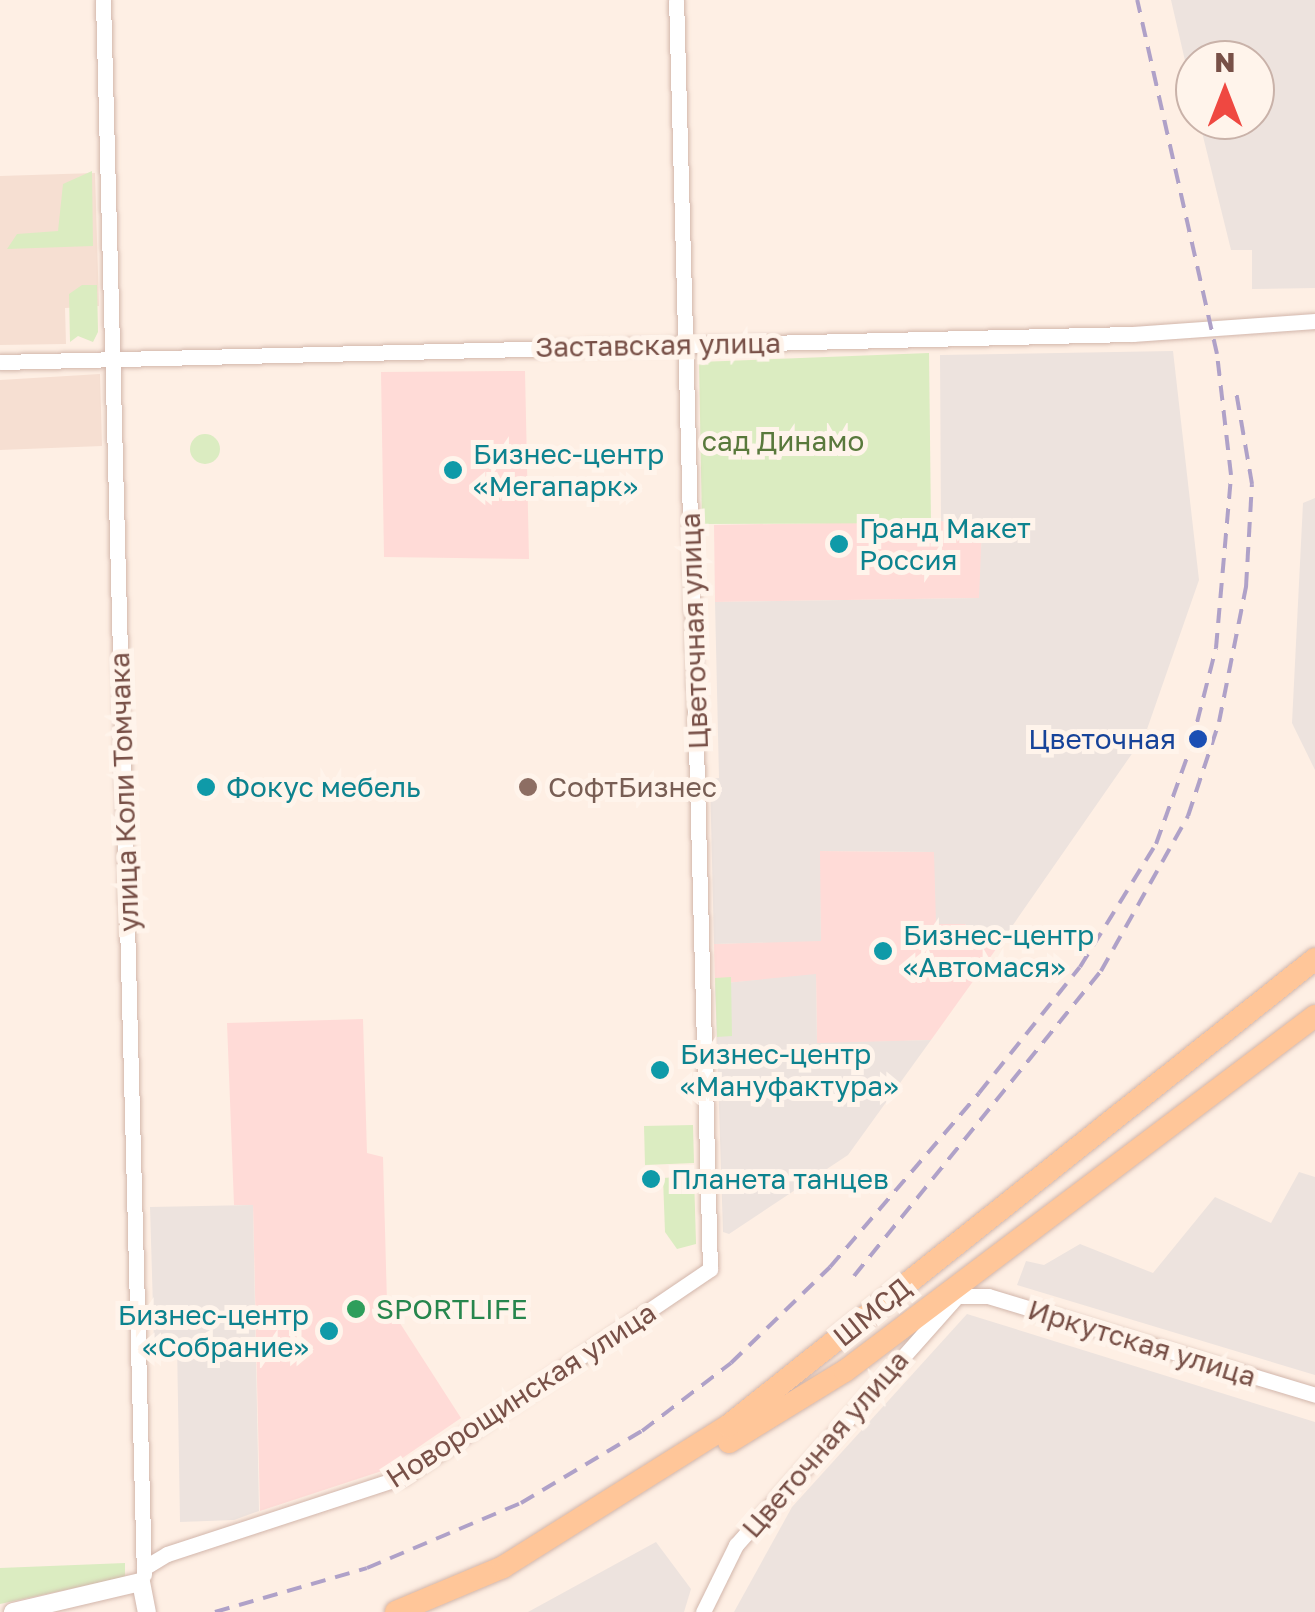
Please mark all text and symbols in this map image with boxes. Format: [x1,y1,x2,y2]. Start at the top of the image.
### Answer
north arrow [1175,40,1275,140]
text: N [1214,45,1236,78]
street label: Заставская улица [535,326,781,364]
park label: сад Динамо [702,424,864,458]
place label: Бизнес-центр «Мегапарк» [473,437,664,503]
marker: Бизнес-центр «Мегапарк» [442,459,464,481]
place label: Гранд Макет Россия [859,511,1031,577]
street label: Цветочная улица [673,512,715,750]
marker: Гранд Макет Россия [828,533,850,555]
street label: улица Коли Томчака [102,652,146,932]
place label: Цветочная [1028,722,1176,756]
marker: Цветочная [1185,726,1211,752]
place label: Фокус мебель [226,770,421,804]
place label: СофтБизнес [548,770,717,804]
marker: Фокус мебель [195,776,217,798]
marker: СофтБизнес [517,776,539,798]
place label: Бизнес-центр «Автомася» [903,918,1094,984]
marker: Бизнес-центр «Автомася» [872,940,894,962]
place label: Бизнес-центр «Мануфактура» [680,1037,899,1103]
marker: Бизнес-центр «Мануфактура» [649,1059,671,1081]
place label: Планета танцев [671,1162,889,1196]
marker: Планета танцев [640,1168,662,1190]
street label: ШМСД [827,1271,917,1353]
place label: SPORTLIFE [376,1292,528,1326]
street label: Иркутская улица [1024,1292,1260,1394]
street label: Новорощинская улица [380,1295,662,1495]
place label: Бизнес-центр «Собрание» [118,1298,309,1364]
marker: SPORTLIFE [345,1298,367,1320]
marker: Бизнес-центр «Собрание» [318,1320,340,1342]
street label: Цветочная улица [735,1344,915,1544]

